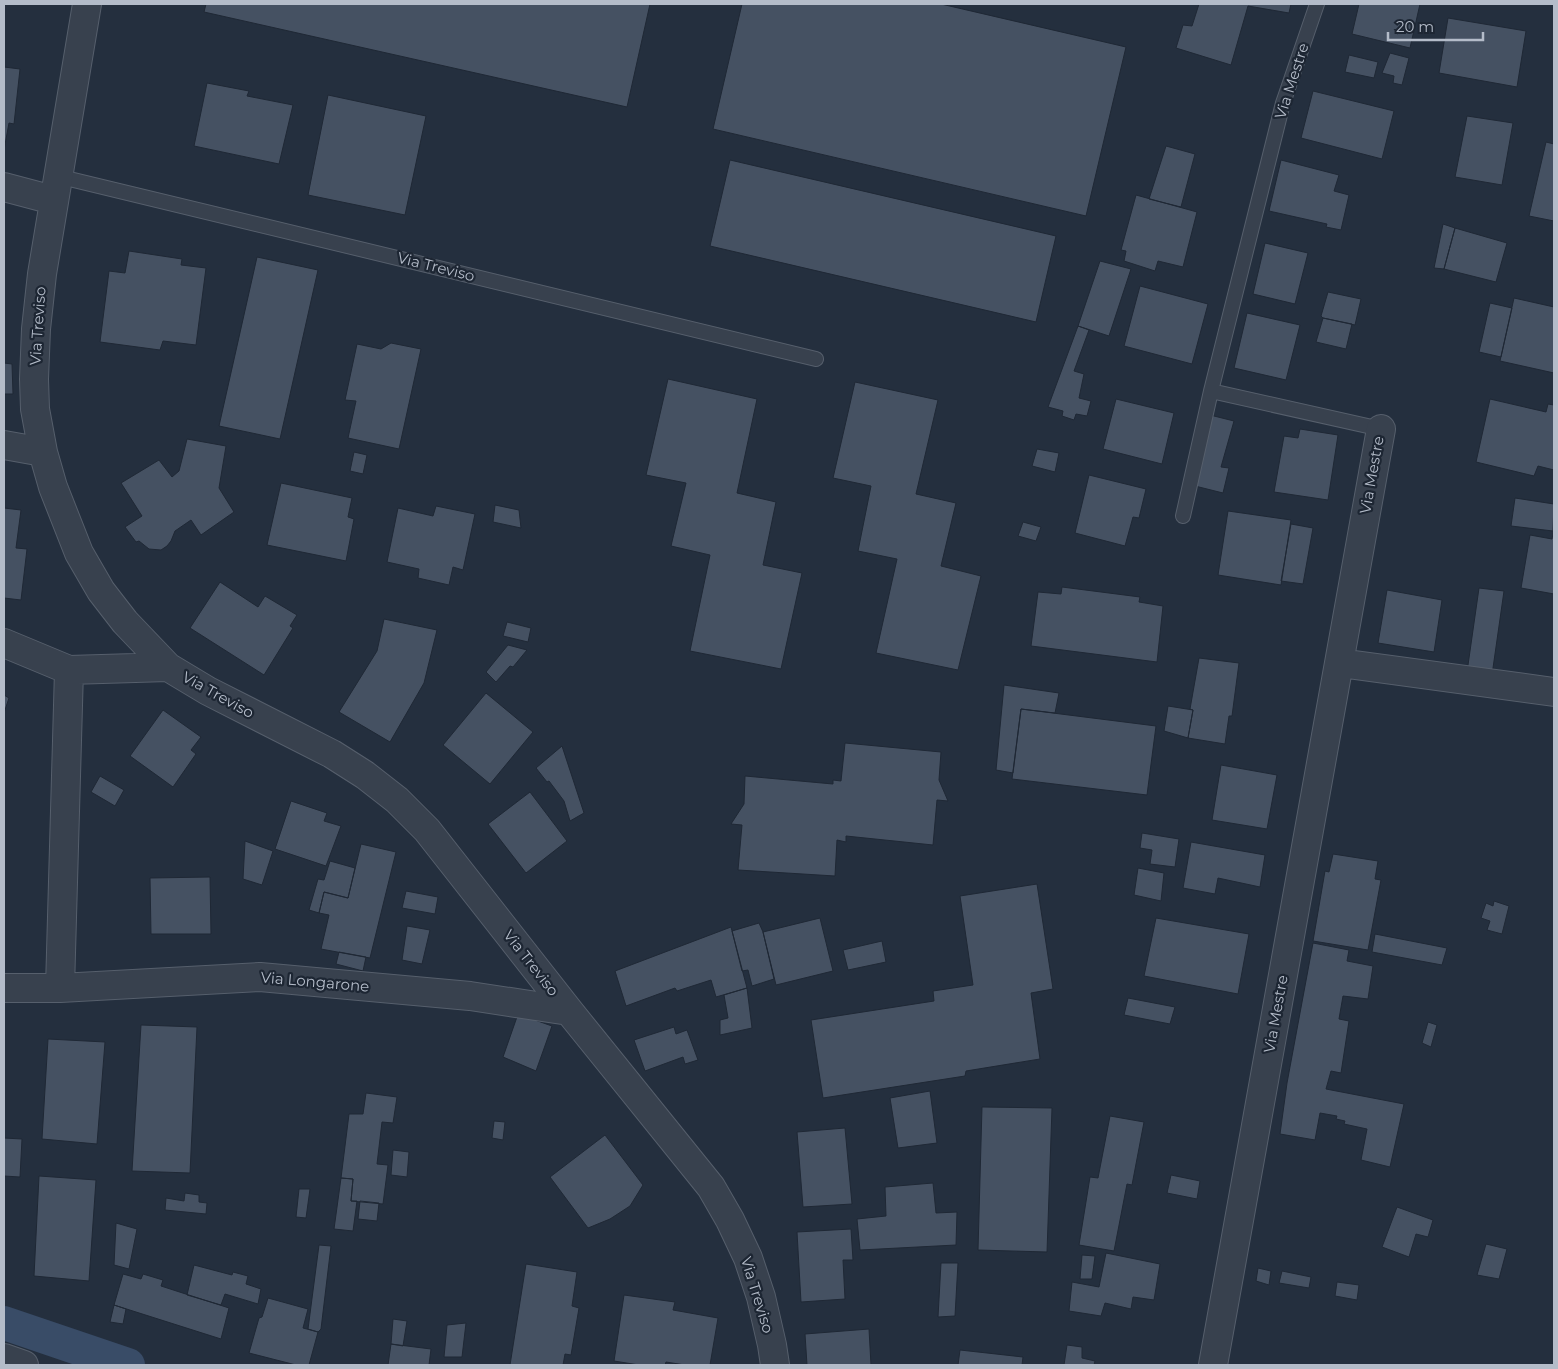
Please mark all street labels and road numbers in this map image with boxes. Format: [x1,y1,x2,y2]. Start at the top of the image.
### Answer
street label: Via Mestre [1270,40,1313,121]
street label: Via Treviso [395,248,477,285]
street label: Via Treviso [25,286,50,366]
street label: Via Mestre [1355,435,1388,515]
street label: Via Treviso [179,667,257,722]
street label: Via Treviso [500,926,563,1000]
street label: Via Longarone [260,967,370,996]
street label: Via Mestre [1259,974,1292,1054]
street label: Via Treviso [737,1254,778,1335]

